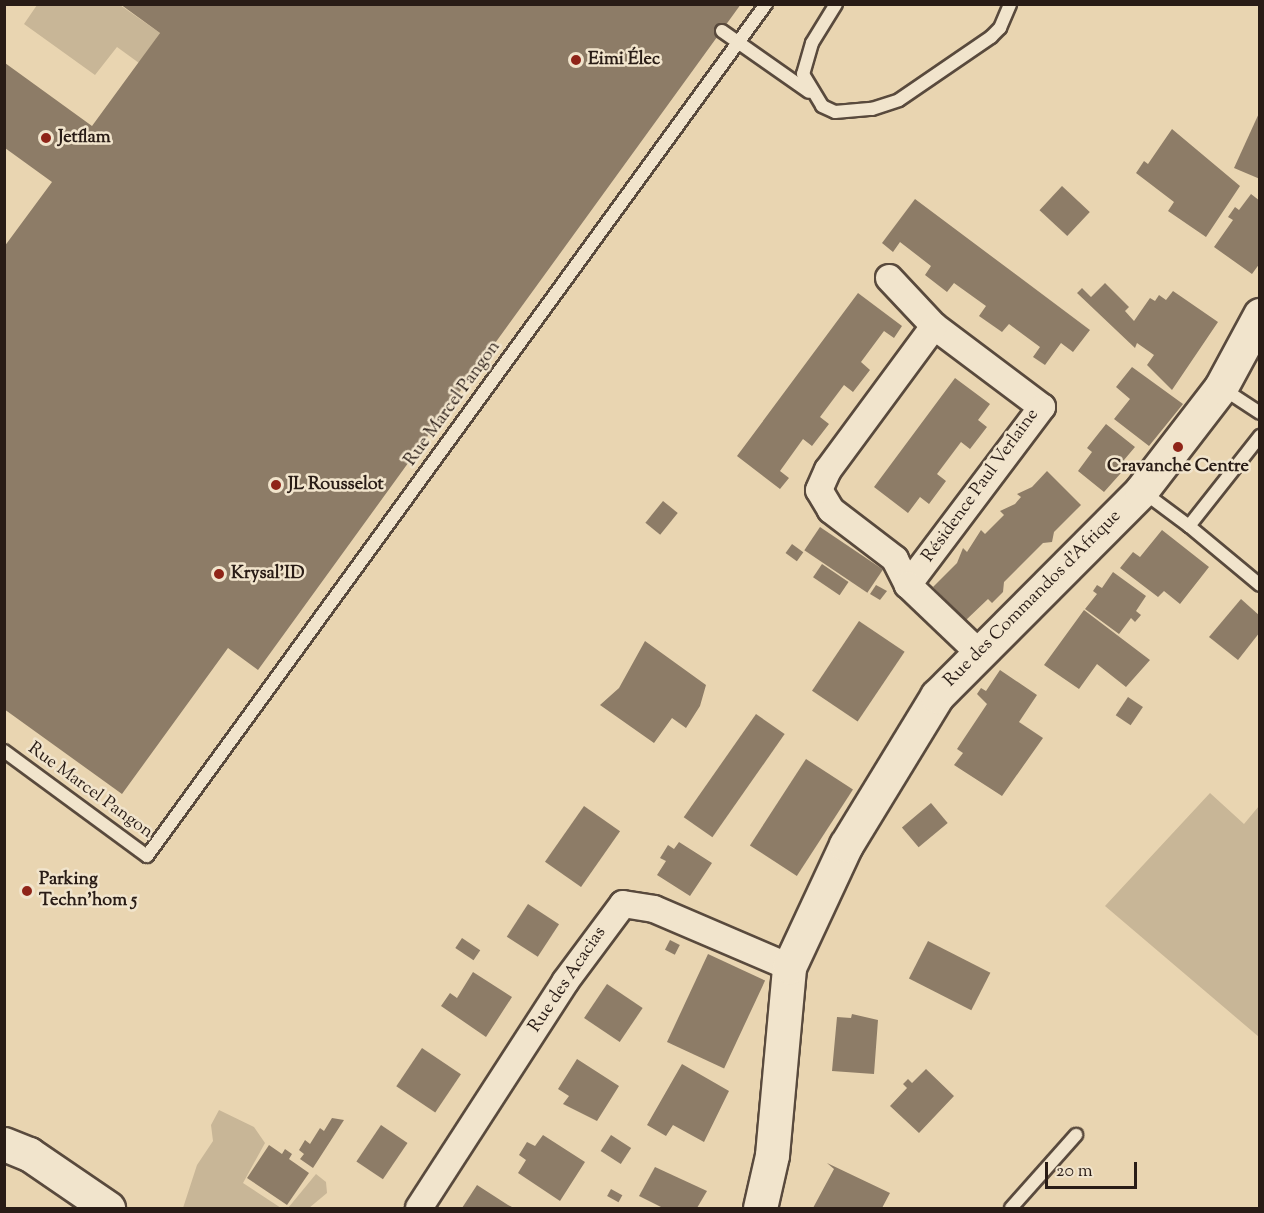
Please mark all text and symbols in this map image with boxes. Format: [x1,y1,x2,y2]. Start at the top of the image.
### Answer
place label: Eimi Élec [588,49,660,71]
marker: Eimi Élec [569,53,583,67]
place label: Jetflam [58,127,111,149]
marker: Jetflam [39,131,53,145]
street label: Rue Marcel Pangon [400,337,506,471]
street label: Résidence Paul Verlaine [918,405,1044,567]
marker: Cravanche Centre [1171,440,1185,454]
place label: Cravanche Centre [1107,456,1249,478]
place label: JL Rousselot [288,474,384,496]
marker: JL Rousselot [269,478,283,492]
street label: Rue des Commandos d'Afrique [940,506,1126,692]
place label: Krysal'ID [231,563,305,585]
marker: Krysal'ID [212,567,226,581]
street label: Rue Marcel Pangon [23,738,157,844]
place label: Parking Techn'hom 5 [39,870,137,912]
marker: Parking Techn'hom 5 [20,884,34,898]
street label: Rue des Acacias [525,923,611,1037]
scale bar [1048,1150,1140,1188]
text: 20 m [1056,1159,1093,1185]

